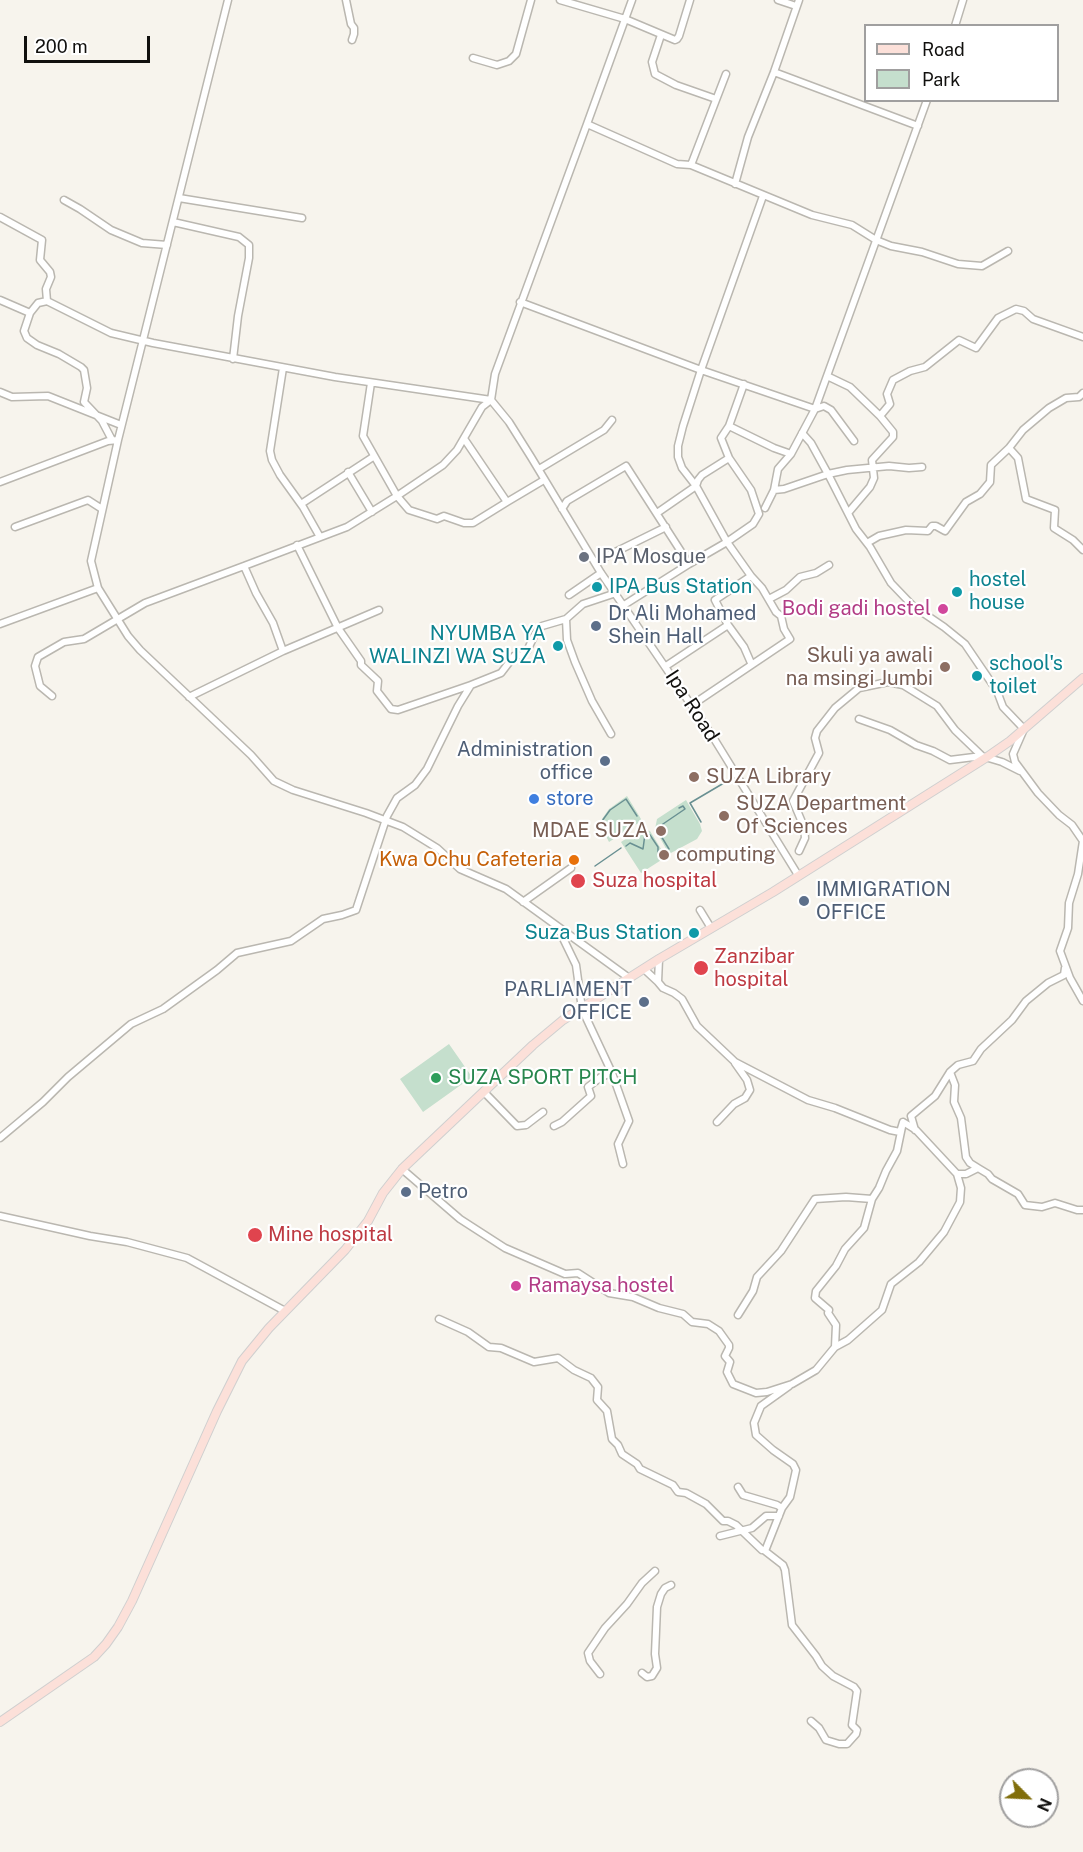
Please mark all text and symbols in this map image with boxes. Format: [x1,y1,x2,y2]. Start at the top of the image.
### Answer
scale bar [27,24,153,62]
legend [864,24,1059,102]
text: 200 m [35,36,88,57]
text: Road [922,39,965,60]
text: Park [922,69,960,90]
place label: IPA Mosque [596,545,706,569]
marker: IPA Mosque [577,550,591,564]
place label: hostel house [969,568,1027,615]
place label: IPA Bus Station [609,575,752,599]
marker: IPA Bus Station [590,580,604,594]
marker: hostel house [950,585,964,599]
place label: Bodi gadi hostel [782,597,931,621]
place label: Dr Ali Mohamed Shein Hall [608,602,757,649]
marker: Bodi gadi hostel [936,602,950,616]
marker: Dr Ali Mohamed Shein Hall [589,619,603,633]
place label: NYUMBA YA WALINZI WA SUZA [369,622,546,669]
marker: NYUMBA YA WALINZI WA SUZA [551,639,565,653]
place label: Skuli ya awali na msingi Jumbi [786,644,933,691]
place label: school's toilet [989,652,1063,699]
marker: Skuli ya awali na msingi Jumbi [938,660,952,674]
street label: Ipa Road [660,666,724,746]
marker: school's toilet [970,669,984,683]
place label: Administration office [457,738,593,785]
marker: Administration office [598,754,612,768]
place label: SUZA Library [706,765,831,789]
marker: SUZA Library [687,770,701,784]
place label: store [546,787,594,811]
marker: store [527,792,541,806]
place label: SUZA Department Of Sciences [736,792,906,839]
marker: SUZA Department Of Sciences [717,809,731,823]
place label: MDAE SUZA [532,819,649,843]
marker: MDAE SUZA [654,824,668,838]
place label: computing [676,843,776,867]
place label: Kwa Ochu Cafeteria [379,848,562,872]
marker: computing [657,848,671,862]
marker: Kwa Ochu Cafeteria [567,853,581,867]
place label: Suza hospital [592,869,717,893]
marker: Suza hospital [569,872,587,890]
place label: IMMIGRATION OFFICE [816,878,951,925]
marker: IMMIGRATION OFFICE [797,894,811,908]
place label: Suza Bus Station [524,921,682,945]
marker: Suza Bus Station [687,926,701,940]
place label: Zanzibar hospital [714,945,795,992]
marker: Zanzibar hospital [692,959,710,977]
place label: PARLIAMENT OFFICE [504,978,632,1025]
marker: PARLIAMENT OFFICE [637,995,651,1009]
place label: SUZA SPORT PITCH [448,1066,637,1090]
marker: SUZA SPORT PITCH [429,1071,443,1085]
place label: Petro [418,1180,468,1204]
marker: Petro [399,1185,413,1199]
place label: Mine hospital [268,1223,393,1247]
marker: Mine hospital [246,1226,264,1244]
place label: Ramaysa hostel [528,1274,675,1298]
marker: Ramaysa hostel [509,1279,523,1293]
north arrow [999,1768,1059,1828]
text: N [1033,1795,1055,1814]

